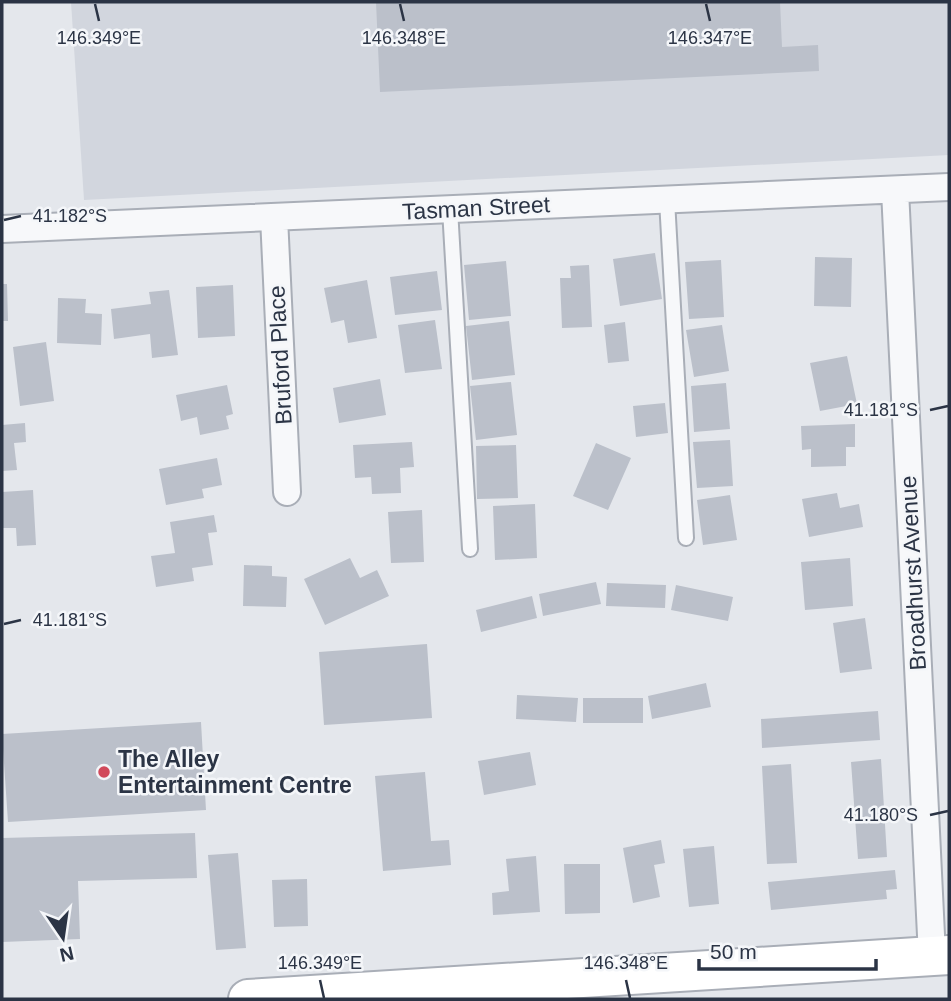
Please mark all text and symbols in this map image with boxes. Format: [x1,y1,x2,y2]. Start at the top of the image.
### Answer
text: 146.349°E [57,28,141,48]
text: 146.348°E [362,28,446,48]
text: 146.347°E [668,28,752,48]
street label: Tasman Street [401,191,551,225]
text: 41.182°S [33,206,107,226]
street label: Bruford Place [263,285,297,425]
text: 41.181°S [844,400,918,420]
street label: Broadhurst Avenue [895,475,931,671]
text: 41.181°S [33,610,107,630]
place label: The Alley Entertainment Centre [118,746,352,798]
marker: The Alley Entertainment Centre [96,764,112,780]
text: 41.180°S [844,805,918,825]
north arrow [28,903,98,973]
scale bar [699,928,876,972]
text: 50 m [710,940,757,963]
text: N [58,942,76,966]
text: 146.349°E [278,953,362,973]
text: 146.348°E [584,953,668,973]

